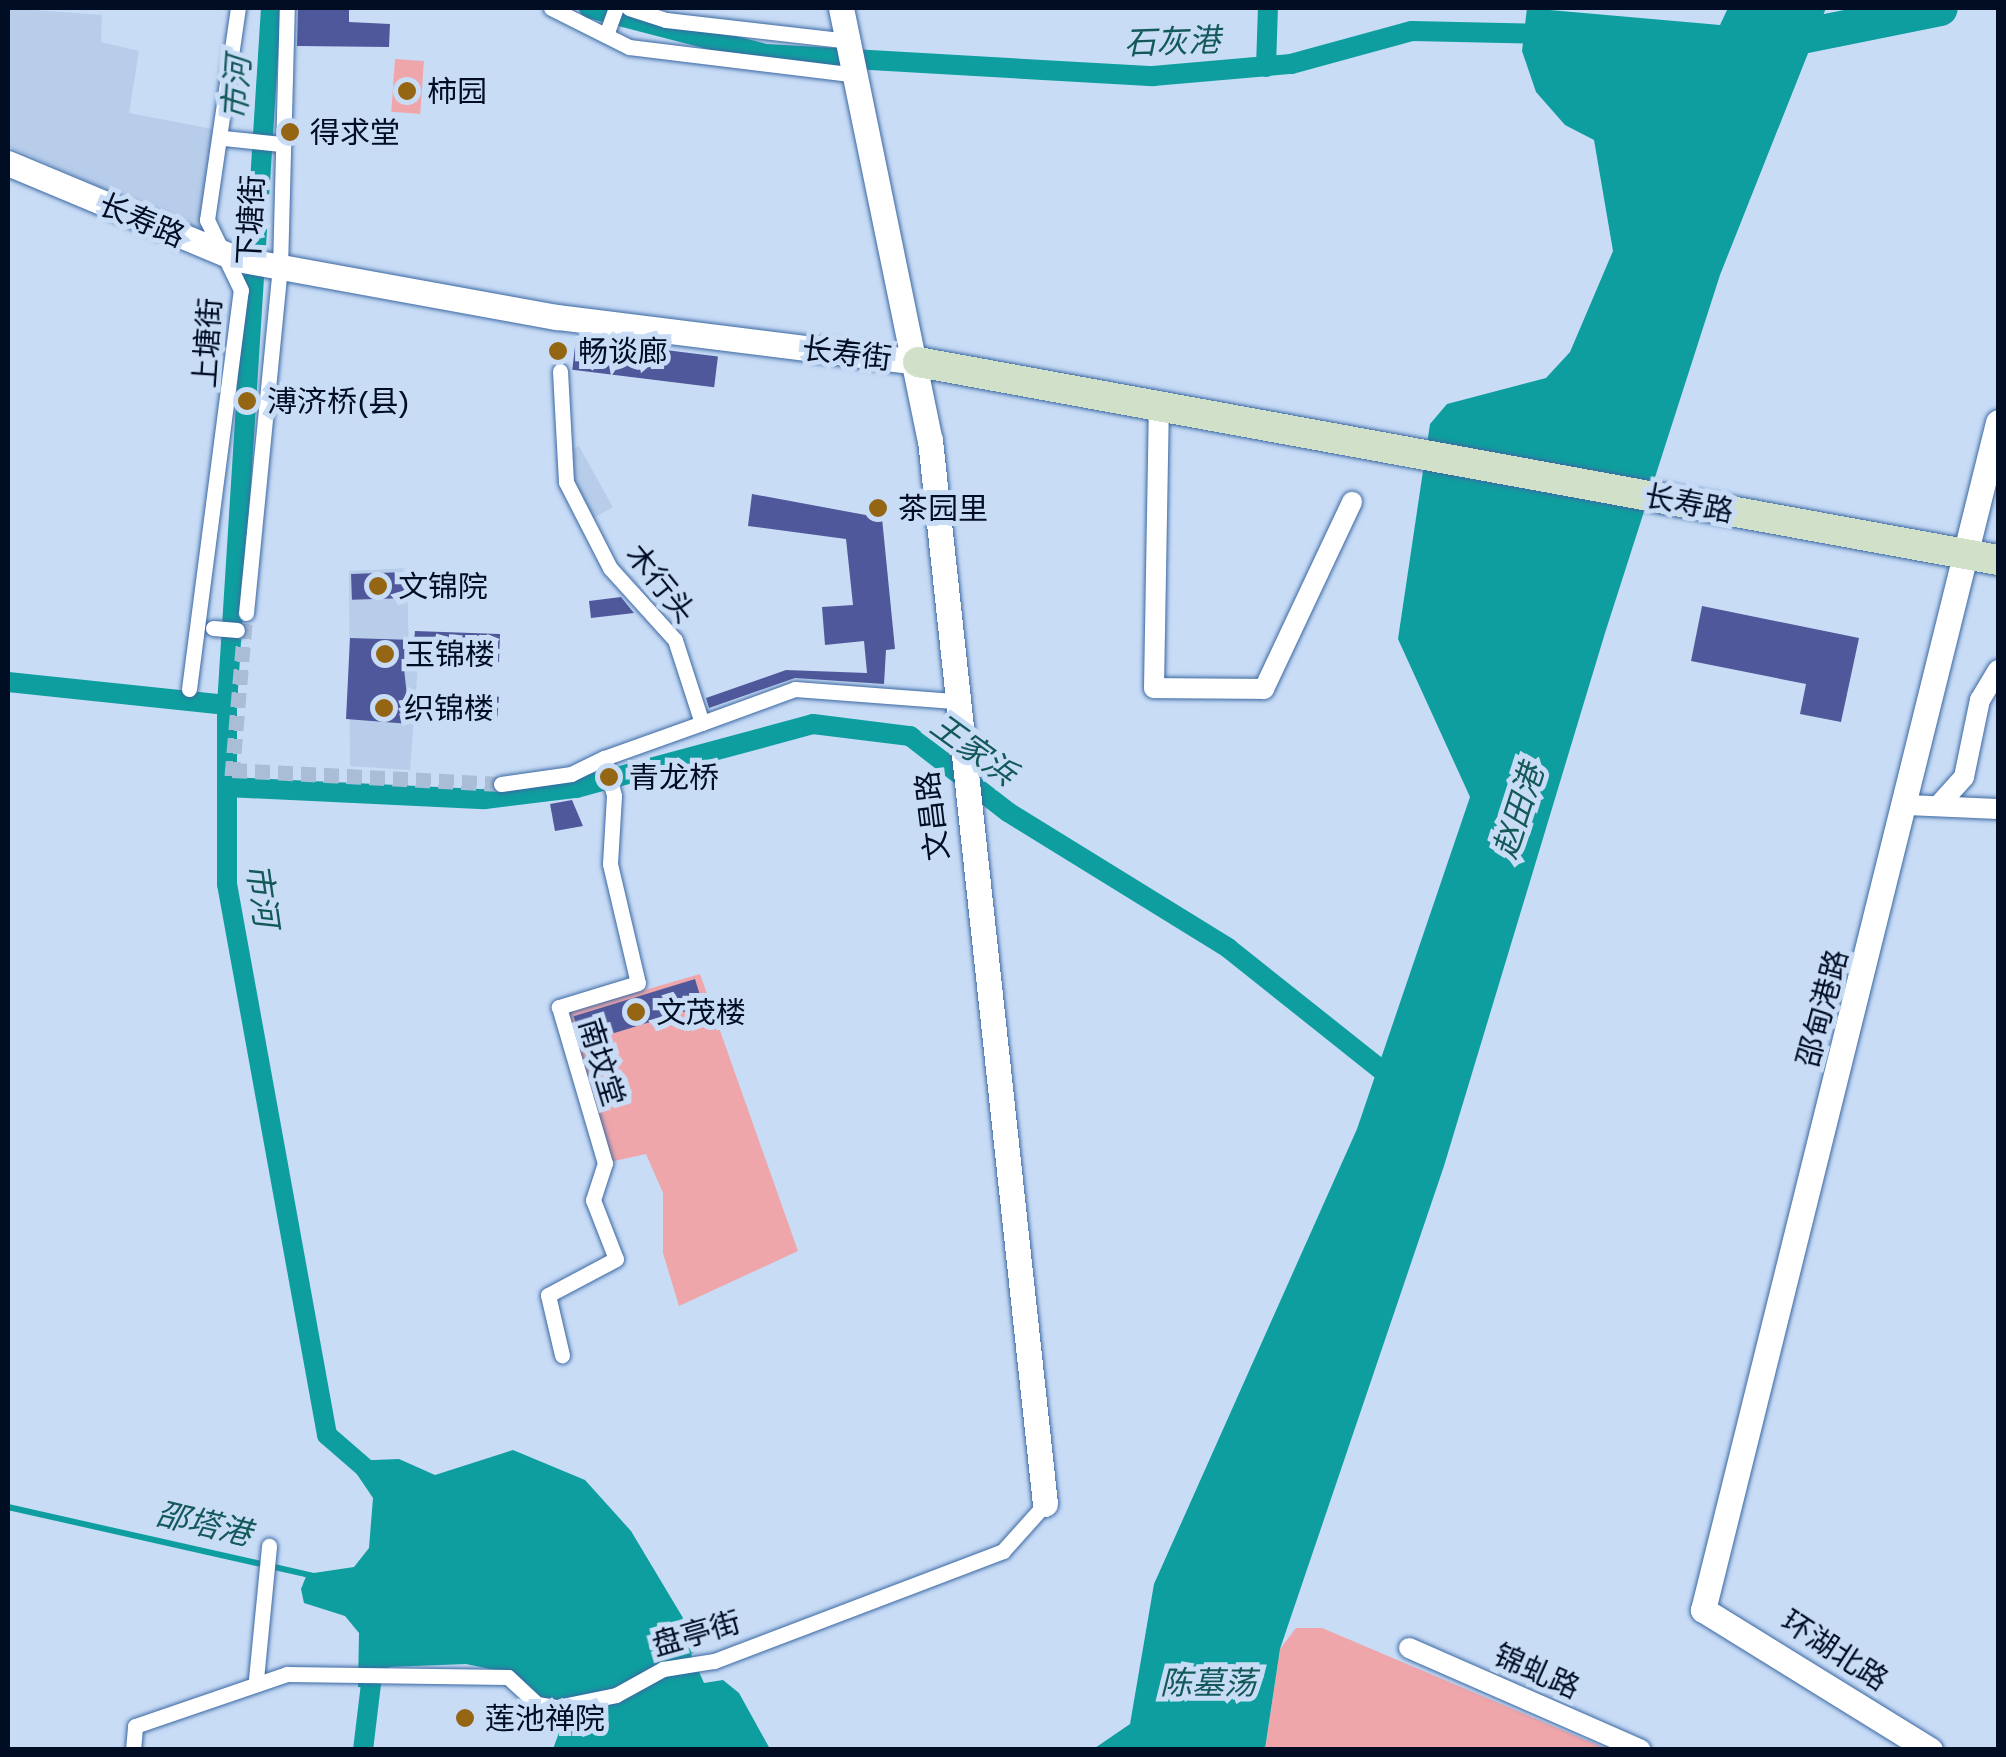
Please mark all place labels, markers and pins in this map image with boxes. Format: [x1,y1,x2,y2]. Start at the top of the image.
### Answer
place label: 柿园 [427,73,487,109]
marker: 柿园 [396,80,418,102]
place label: 得求堂 [310,114,400,150]
marker: 得求堂 [279,121,301,143]
place label: 畅谈廊 [578,333,668,369]
marker: 畅谈廊 [547,340,569,362]
place label: 溥济桥(县) [267,383,410,419]
marker: 溥济桥(县) [236,390,258,412]
place label: 茶园里 [898,490,988,526]
marker: 茶园里 [867,497,889,519]
place label: 文锦院 [398,568,488,604]
marker: 文锦院 [367,575,389,597]
place label: 玉锦楼 [405,636,495,672]
marker: 玉锦楼 [374,643,396,665]
place label: 织锦楼 [404,690,494,726]
marker: 织锦楼 [373,697,395,719]
place label: 青龙桥 [629,759,719,795]
marker: 青龙桥 [598,766,620,788]
place label: 文茂楼 [656,994,746,1030]
marker: 文茂楼 [625,1001,647,1023]
place label: 莲池禅院 [485,1700,605,1736]
marker: 莲池禅院 [454,1707,476,1729]

